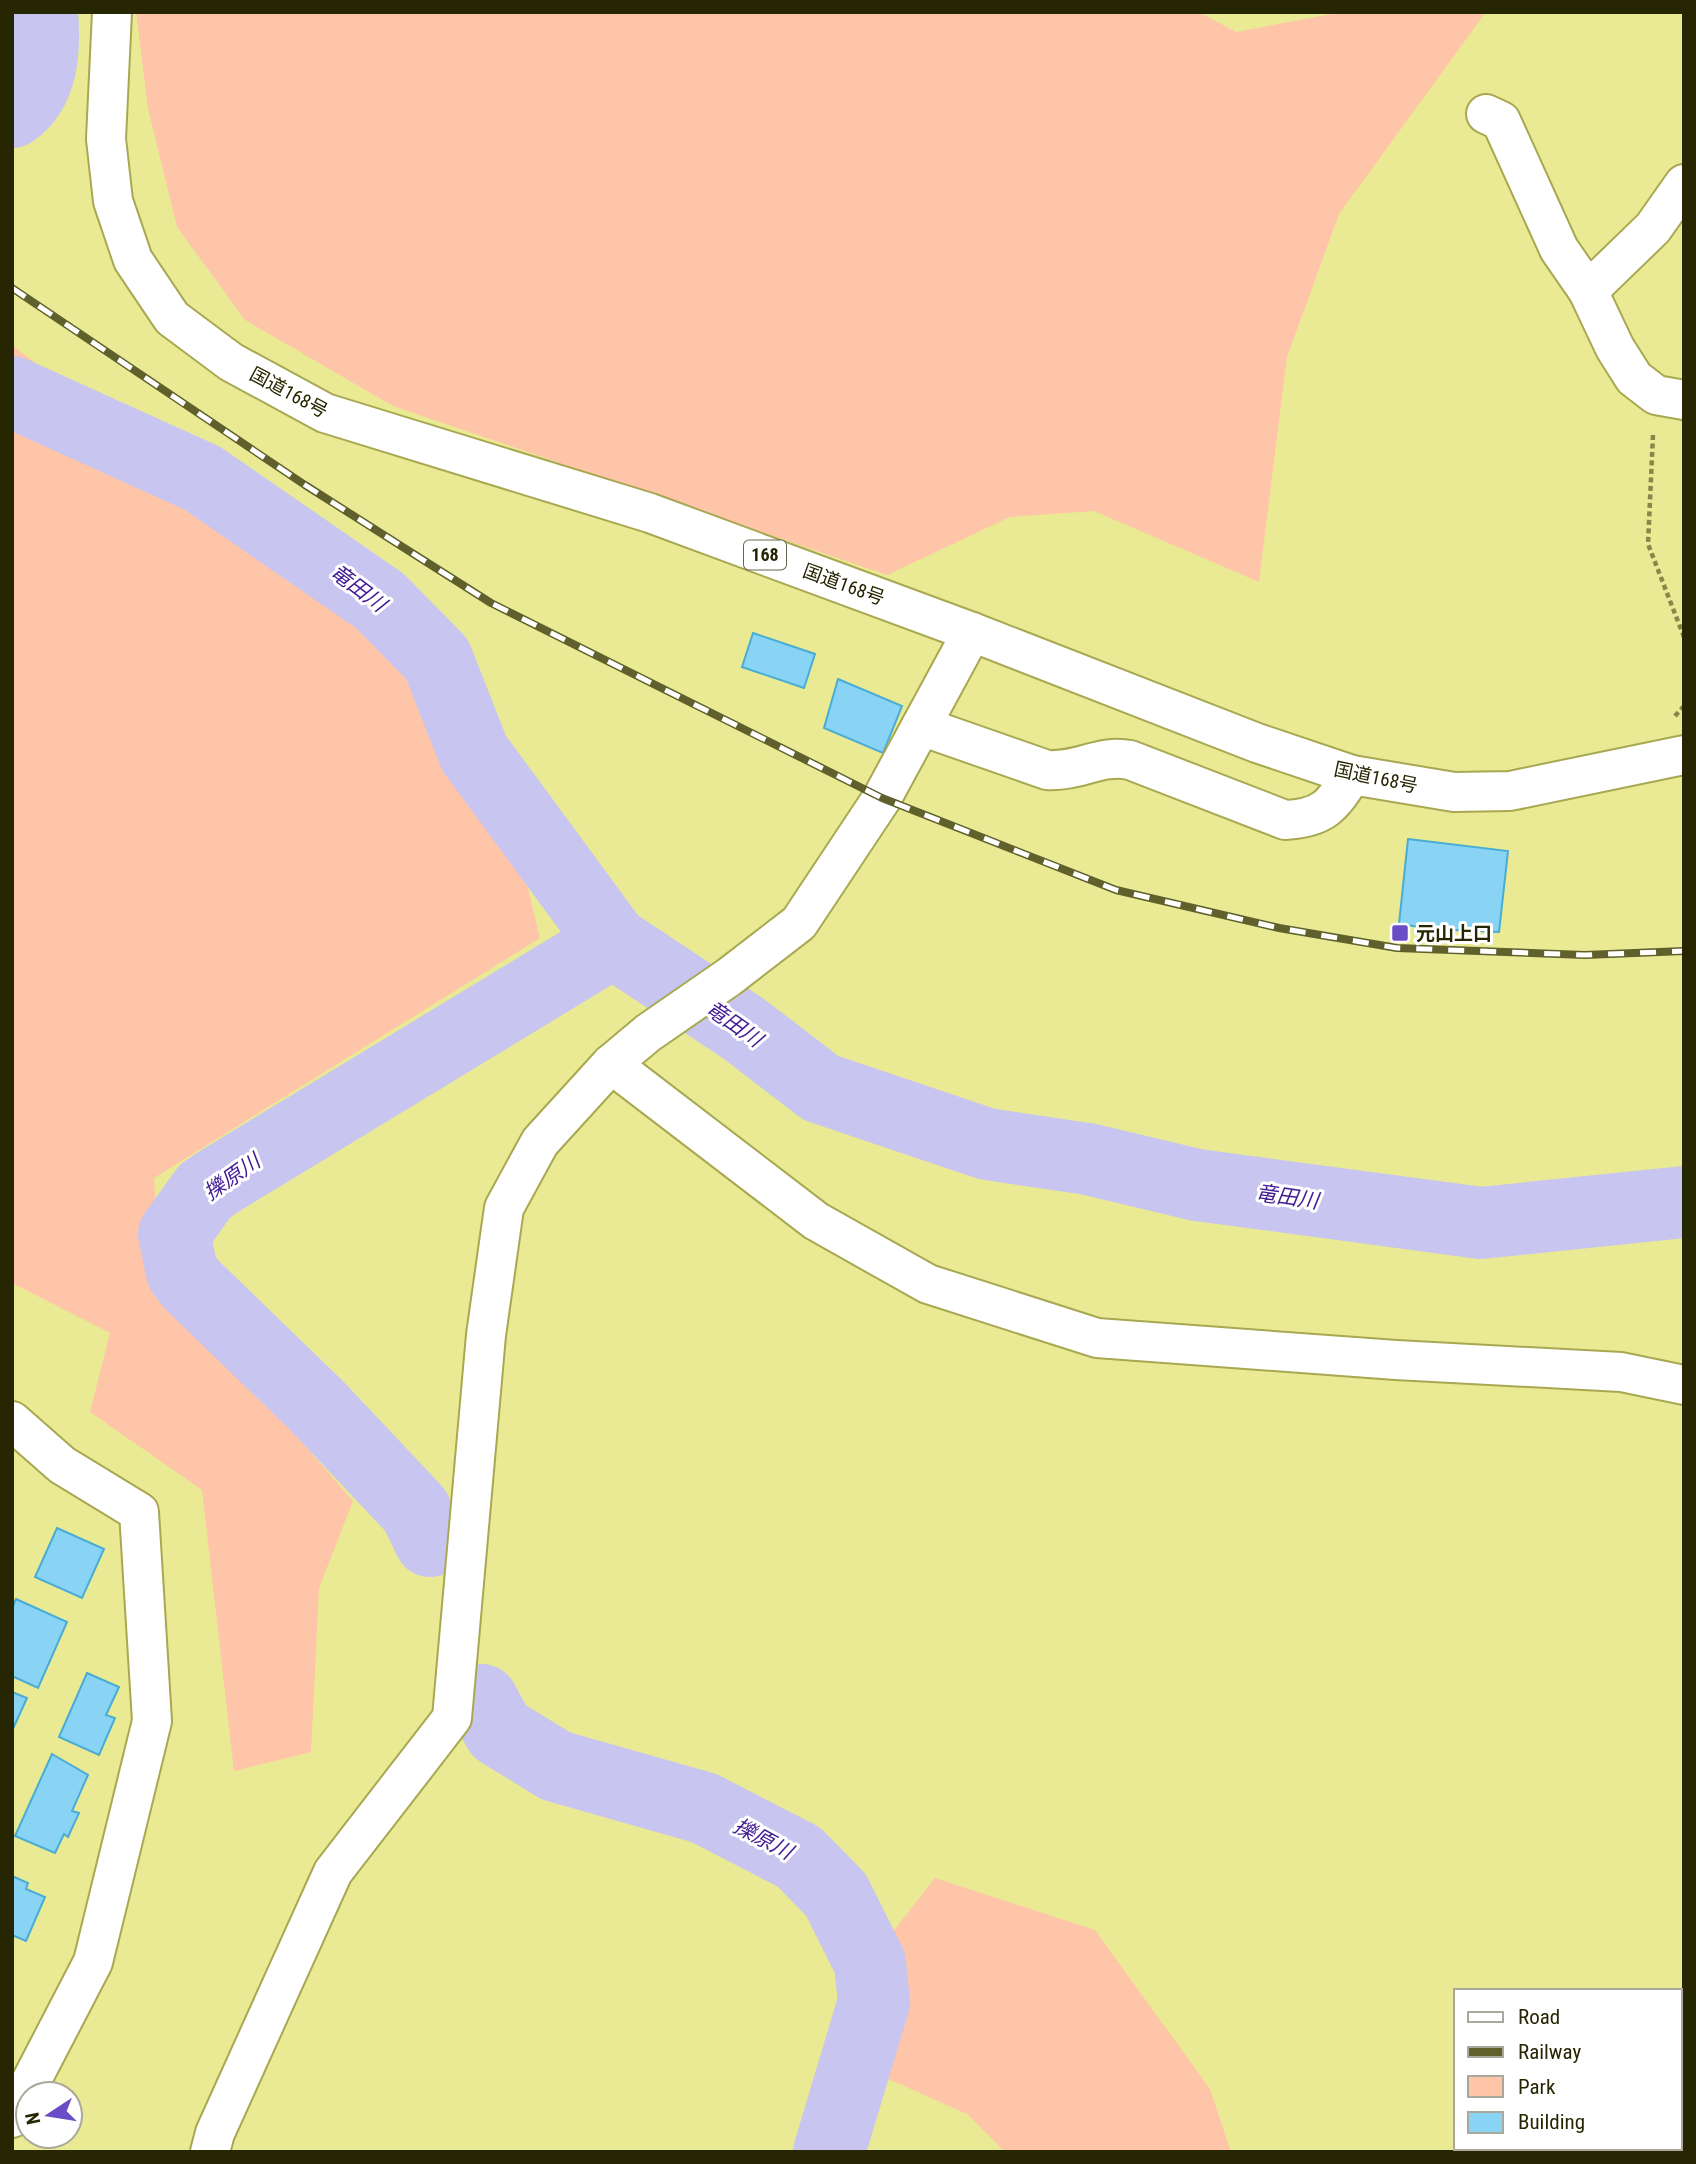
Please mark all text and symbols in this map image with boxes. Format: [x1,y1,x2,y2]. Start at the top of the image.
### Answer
street label: 国道168号 [246,362,332,423]
road number: 168 [744,540,786,570]
water label: 竜田川 [326,559,392,618]
street label: 国道168号 [800,559,888,610]
street label: 国道168号 [1332,757,1420,798]
place label: 元山上口 [1416,922,1492,945]
marker: 元山上口 [1390,923,1410,943]
water label: 竜田川 [701,996,768,1053]
water label: 擽原川 [199,1148,266,1205]
water label: 竜田川 [1254,1181,1322,1214]
water label: 擽原川 [730,1814,798,1865]
legend [1454,1989,1682,2150]
text: Road [1518,2005,1560,2029]
text: Railway [1518,2040,1581,2064]
text: Park [1518,2075,1556,2099]
north arrow [14,2080,84,2150]
text: N [20,2110,45,2127]
text: Building [1518,2110,1585,2134]

